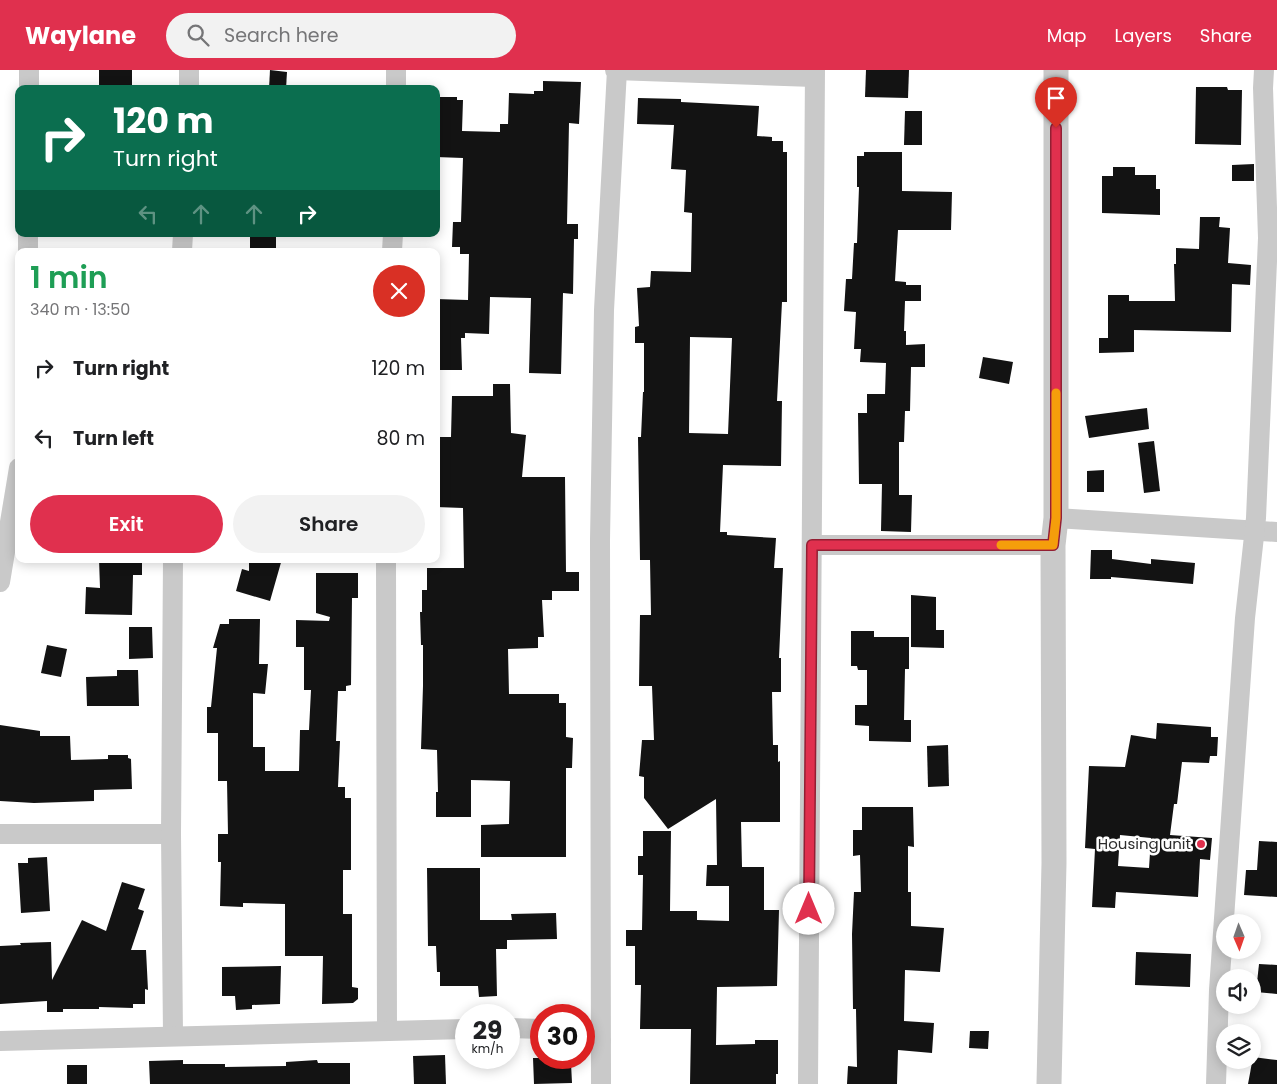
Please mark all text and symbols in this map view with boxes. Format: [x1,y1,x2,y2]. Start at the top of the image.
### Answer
search box [166,13,516,58]
text: Waylane [25,19,136,52]
icon: search [184,21,212,49]
text: Search here [224,22,339,49]
text: Map [1047,23,1087,48]
text: Layers [1115,23,1172,48]
text: Share [1200,23,1252,48]
pin [1035,77,1077,128]
icon: arrive [1042,84,1070,112]
text: 120 m [113,96,213,145]
icon: right [30,105,95,170]
text: Turn right [113,143,218,174]
icon: left [134,200,162,228]
icon: ahead [187,200,215,228]
icon: ahead [240,200,268,228]
icon: right [293,200,321,228]
text: 1 min [30,256,108,299]
button: close [373,265,425,317]
text: 340 m · 13:50 [30,298,130,321]
icon: right [30,354,58,382]
text: Turn right [73,355,169,382]
text: 120 m [371,355,425,382]
icon: left [30,424,58,452]
text: Turn left [73,425,154,452]
text: 80 m [376,425,425,452]
button: Exit [30,495,223,553]
button: Share [233,495,425,553]
place label: Housing unit [1098,833,1191,854]
marker: Housing unit [1195,838,1207,850]
position arrow [782,882,834,934]
north arrow [1216,914,1261,959]
map controls [1216,914,1261,1069]
button: sound [1216,969,1261,1014]
speed limit sign: 30 [530,1004,595,1069]
text: 29 [473,1013,502,1048]
button: layers [1216,1024,1261,1069]
text: km/h [472,1040,503,1057]

